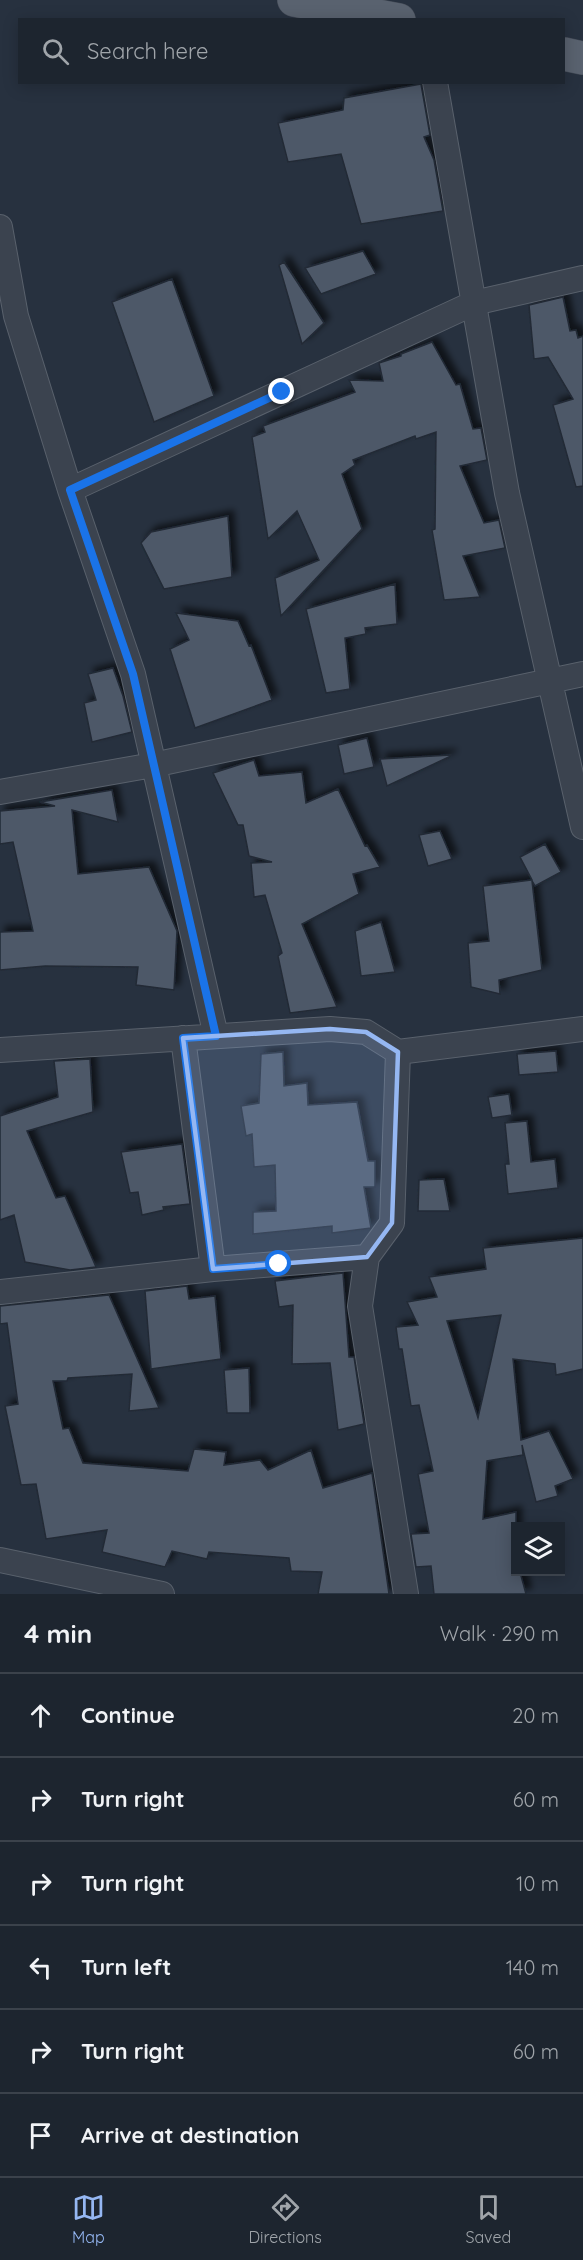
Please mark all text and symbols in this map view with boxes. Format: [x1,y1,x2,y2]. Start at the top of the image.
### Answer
search box [18,18,565,84]
icon: search [39,35,72,68]
text: Search here [87,37,208,65]
route end [268,378,294,404]
route start [265,1250,291,1276]
map controls [511,1522,565,1576]
button: layers [511,1522,565,1576]
text: 4 min [24,1617,92,1650]
text: Walk · 290 m [440,1621,559,1646]
icon: ahead [24,1699,57,1732]
text: Continue [81,1701,175,1729]
text: 20 m [512,1703,559,1728]
icon: right [24,1783,57,1816]
text: Turn right [81,1785,185,1813]
text: 60 m [513,1787,559,1812]
icon: right [24,1867,57,1900]
text: Turn right [81,1869,185,1897]
text: 10 m [516,1871,559,1896]
icon: left [24,1951,57,1984]
text: Turn left [81,1953,171,1981]
text: 140 m [506,1955,559,1980]
icon: right [24,2035,57,2068]
text: Turn right [81,2037,185,2065]
text: 60 m [513,2039,559,2064]
icon: arrive [24,2119,57,2152]
text: Arrive at destination [81,2121,299,2149]
tab: Map [72,2191,105,2247]
tab: Directions [249,2191,322,2247]
tab: Saved [466,2191,511,2247]

